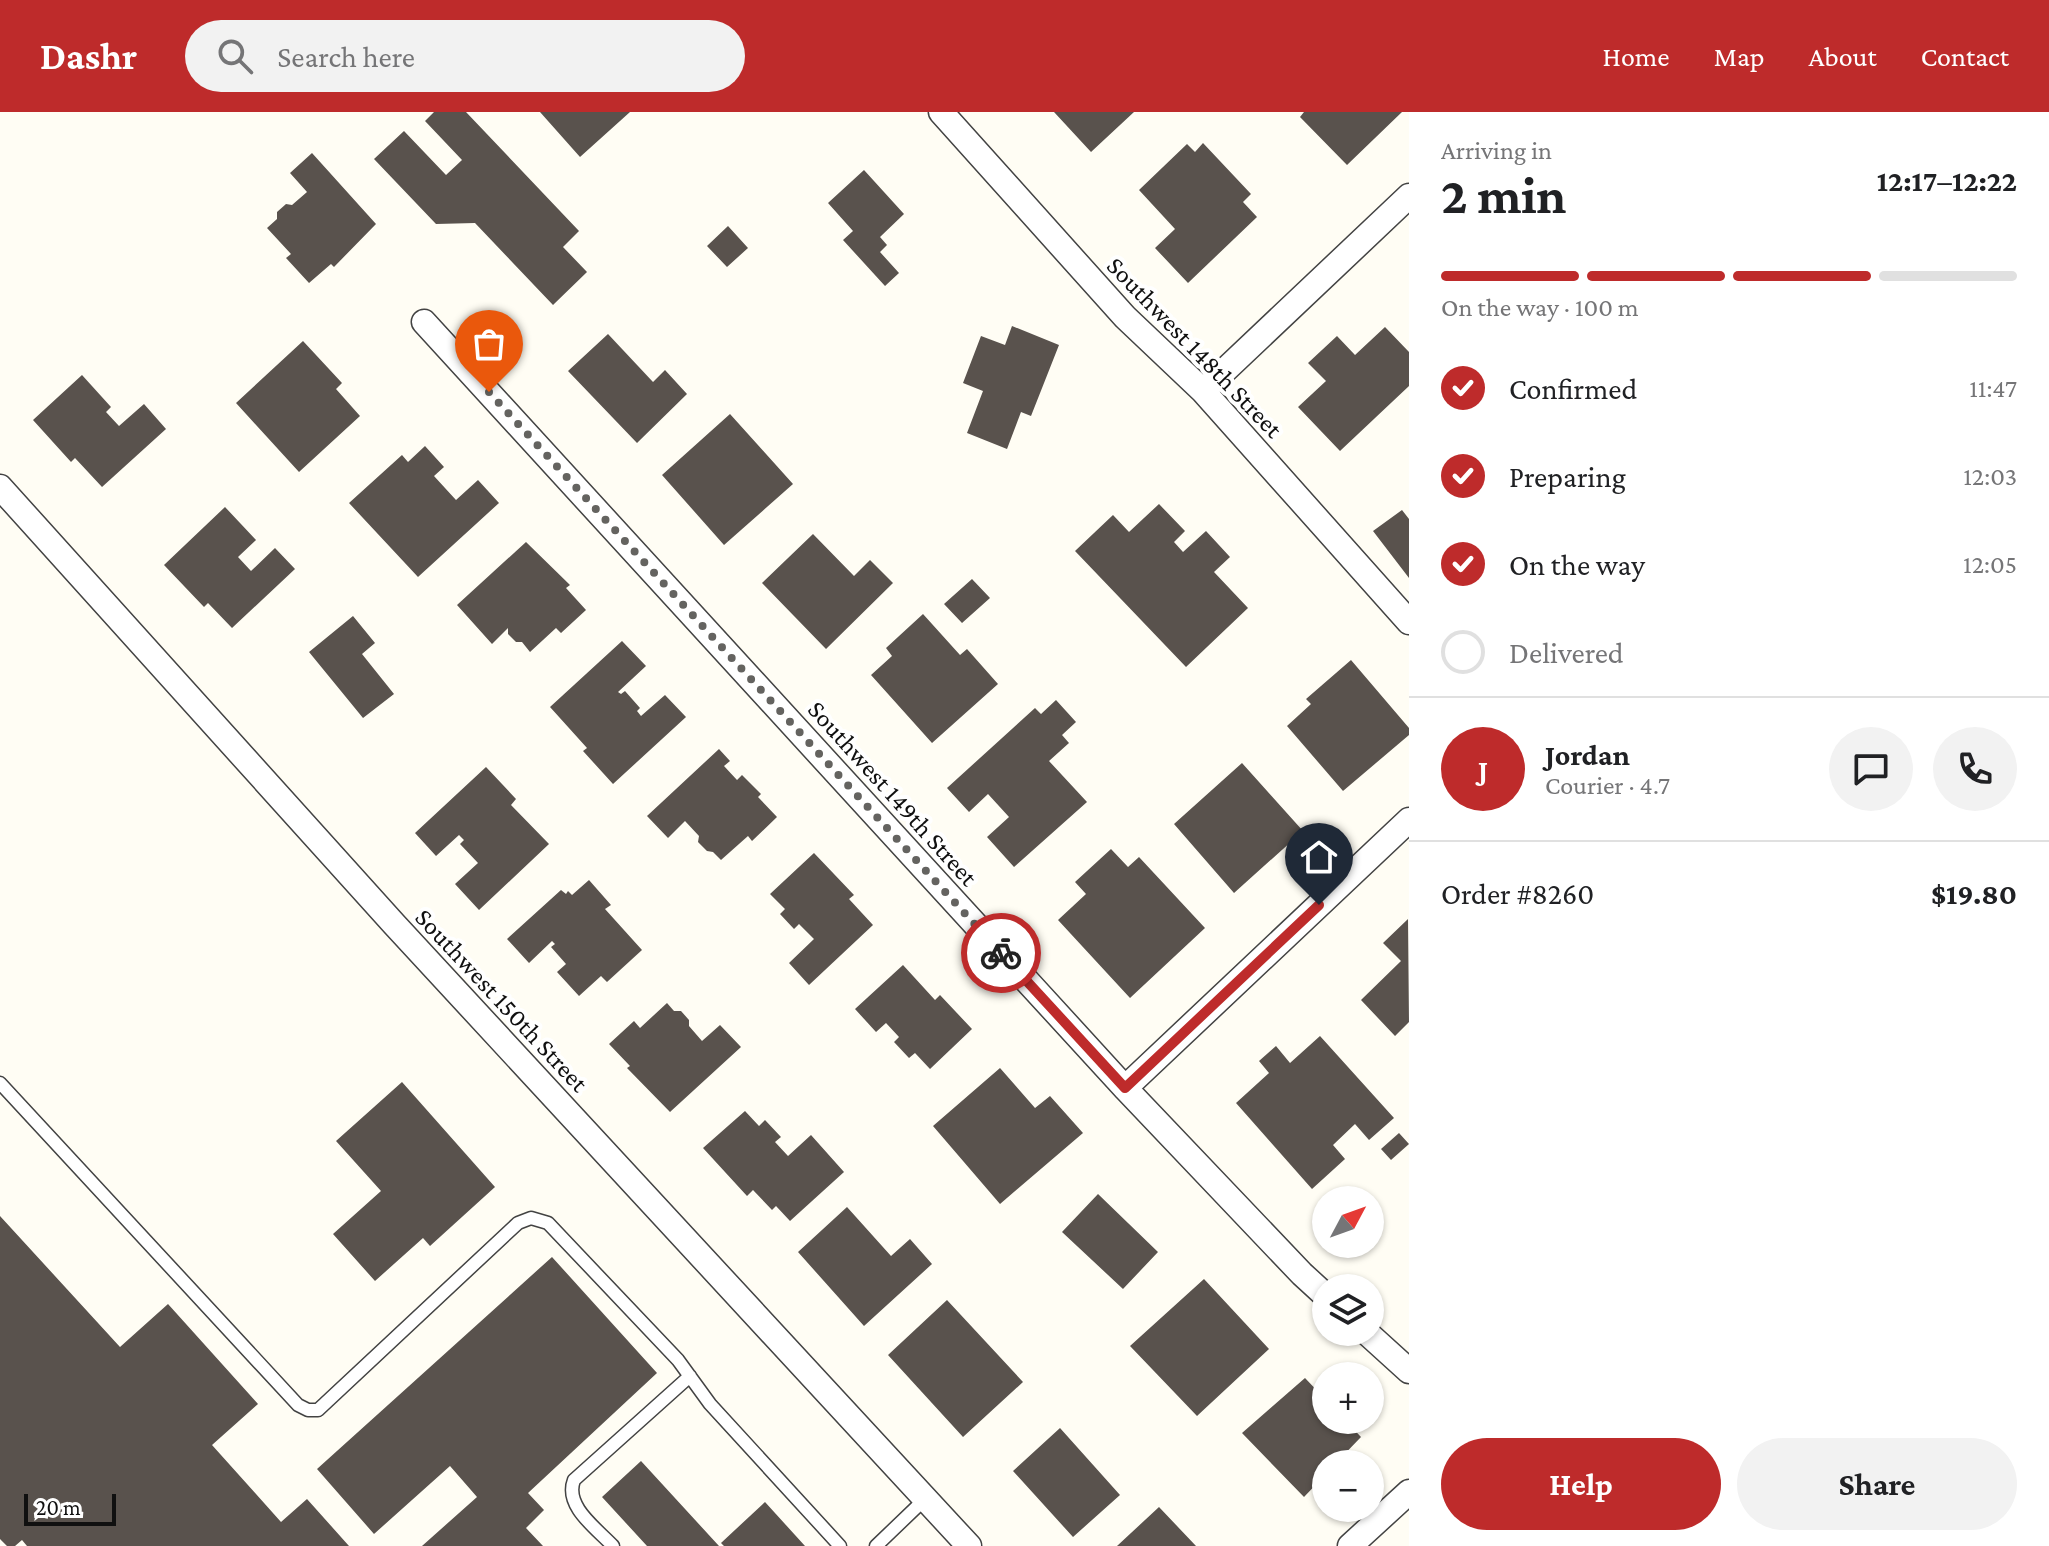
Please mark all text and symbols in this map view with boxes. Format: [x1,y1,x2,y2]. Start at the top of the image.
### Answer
search box [185,20,745,92]
icon: search [213,34,257,78]
text: Dashr [40,35,137,77]
text: Search here [277,40,415,73]
text: Home [1603,41,1670,72]
text: Map [1714,41,1765,72]
text: About [1809,41,1877,72]
text: Contact [1921,41,2009,72]
text: Arriving in [1441,136,1552,165]
text: 12:17–12:22 [1877,164,2017,197]
text: 2 min [1441,166,1566,224]
street label: Southwest 148th Street [1101,251,1289,444]
text: On the way · 100 m [1441,293,1639,322]
pin [455,310,523,392]
icon: bag [467,322,511,366]
icon: check [1441,366,1485,410]
text: Confirmed [1509,372,1637,405]
text: 11:47 [1969,374,2017,403]
icon: check [1441,454,1485,498]
text: Preparing [1509,460,1626,493]
text: 12:03 [1963,462,2017,491]
icon: check [1441,542,1485,586]
text: On the way [1509,548,1645,581]
text: 12:05 [1963,550,2017,579]
text: Delivered [1509,636,1624,669]
street label: Southwest 149th Street [802,695,983,892]
button: chat [1829,727,1913,811]
button: phone [1933,727,2017,811]
text: Jordan [1545,738,1630,771]
text: J [1478,753,1488,786]
text: Courier · 4.7 [1545,771,1670,800]
pin [1285,823,1353,905]
icon: home [1297,835,1341,879]
text: Order #8260 [1441,877,1594,910]
text: $19.80 [1931,877,2017,910]
street label: Southwest 150th Street [409,903,594,1098]
courier [961,913,1041,993]
icon: bike [979,931,1023,975]
north arrow [1312,1186,1384,1258]
map controls [1312,1186,1384,1522]
button: layers [1312,1274,1384,1346]
button: + [1312,1362,1384,1434]
button: Help [1441,1438,1721,1530]
button: Share [1737,1438,2017,1530]
button: − [1312,1450,1384,1522]
scale bar [24,1490,116,1526]
text: 20 m [36,1495,81,1520]

